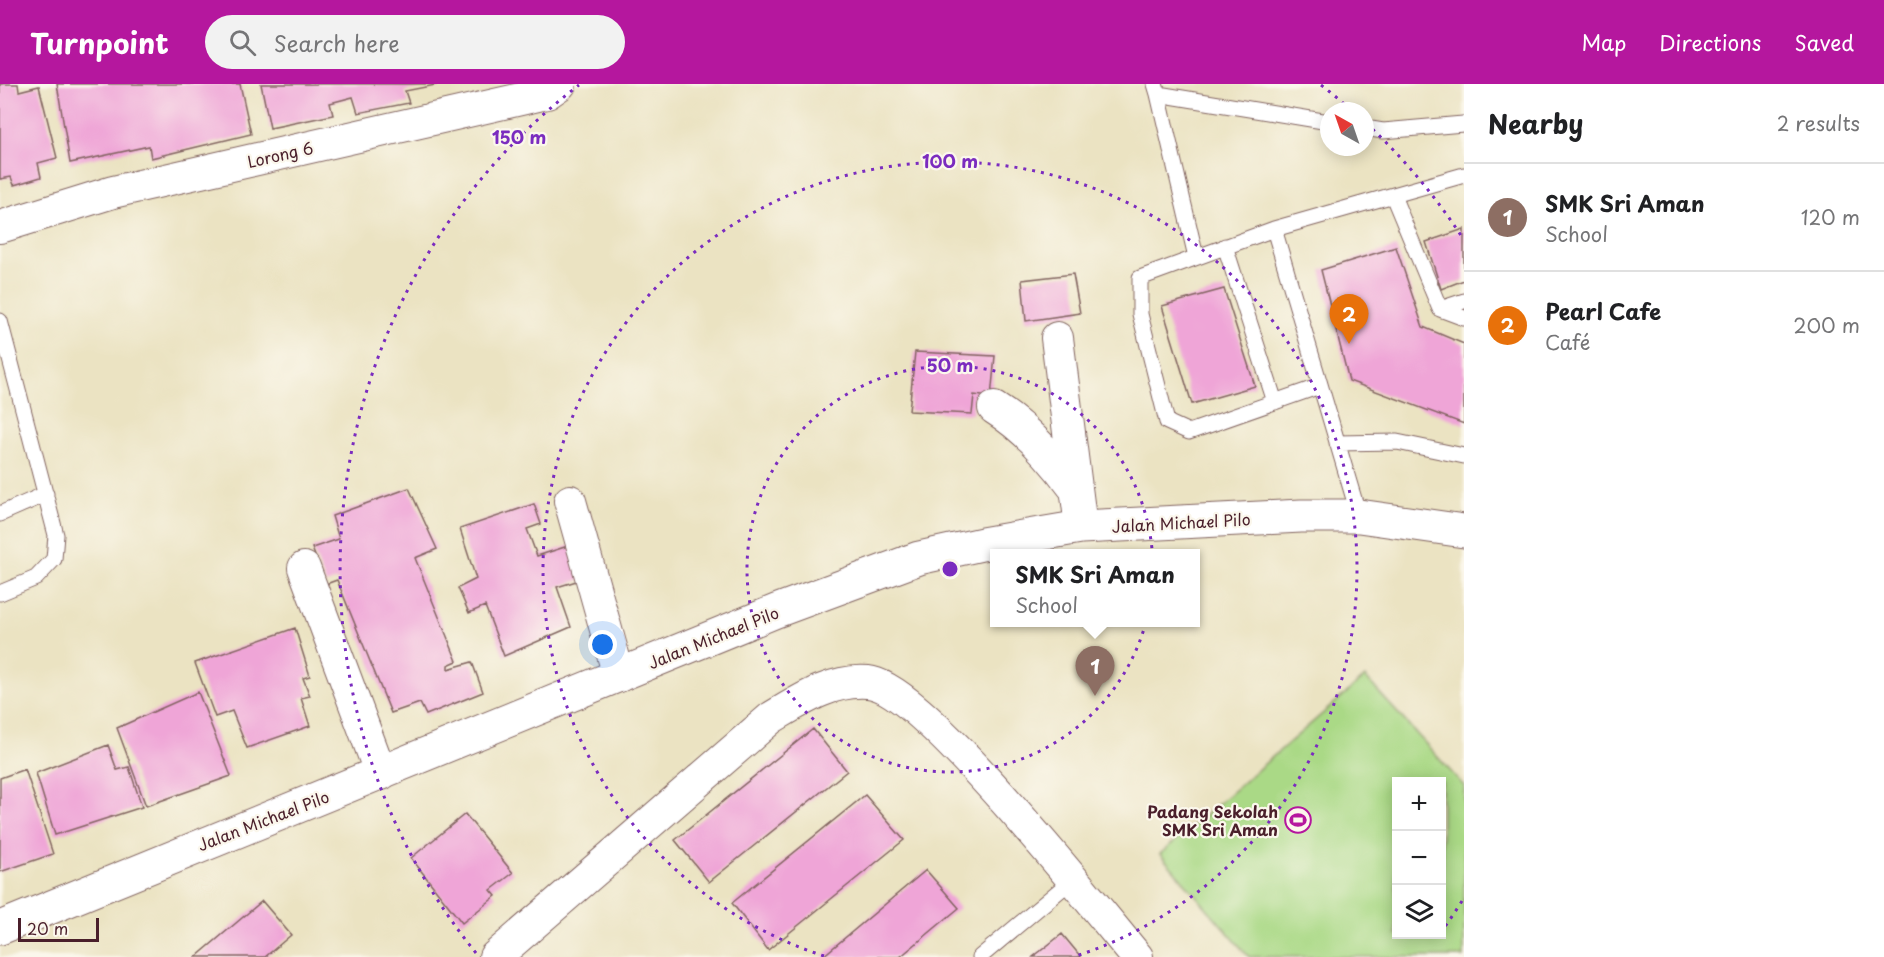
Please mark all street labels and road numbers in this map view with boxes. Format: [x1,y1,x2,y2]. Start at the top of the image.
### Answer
street label: Lorong 6 [245,135,315,173]
street label: Jalan Michael Pilo [1111,506,1251,538]
street label: Jalan Michael Pilo [644,600,782,674]
street label: Jalan Michael Pilo [194,784,332,856]

